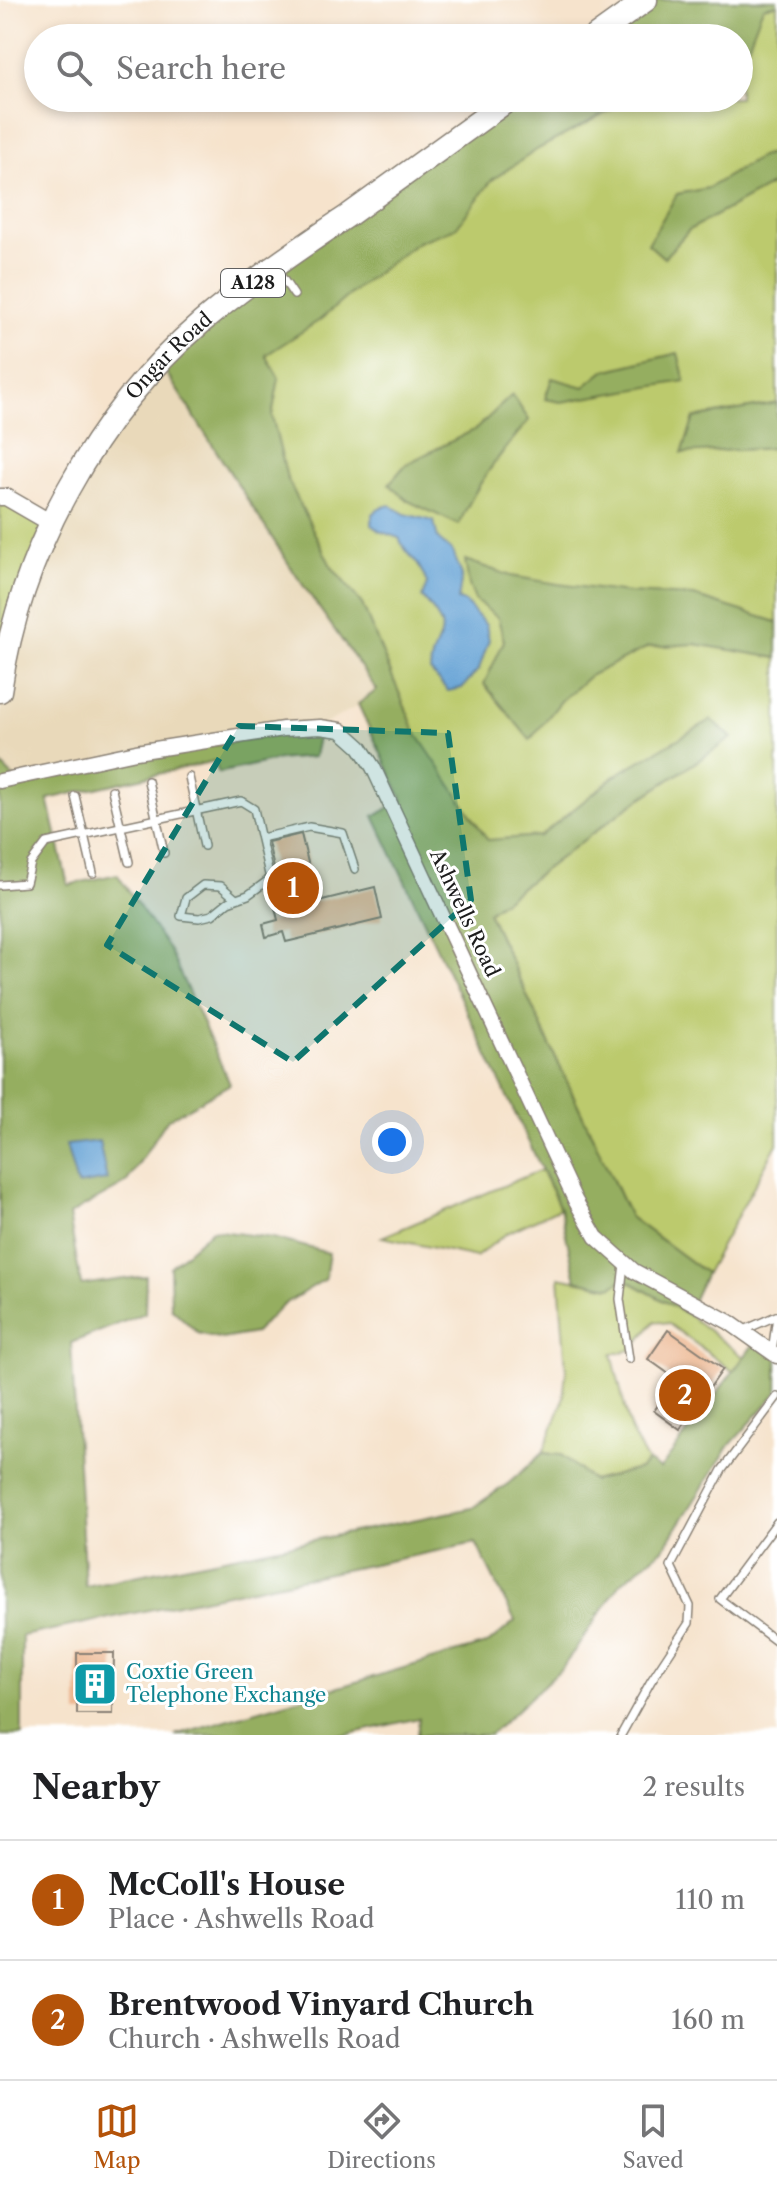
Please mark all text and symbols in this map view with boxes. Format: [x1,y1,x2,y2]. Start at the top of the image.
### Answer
search box [24,24,753,112]
icon: search [52,46,96,90]
text: Search here [116,50,286,87]
road number: A128 [221,269,285,297]
street label: Ongar Road [121,307,217,404]
street label: Ashwells Road [425,844,505,981]
pin: 1 [267,858,319,918]
your location [372,1122,412,1162]
pin: 2 [659,1365,711,1425]
building icon: Coxtie Green Telephone Exchange [71,1660,119,1708]
place label: Coxtie Green Telephone Exchange [126,1660,326,1707]
text: Nearby [32,1766,160,1808]
text: 2 results [642,1771,745,1803]
text: McColl's House [108,1866,345,1903]
text: 1 [52,1884,64,1916]
text: 110 m [676,1884,745,1916]
text: Place · Ashwells Road [108,1903,375,1935]
text: Brentwood Vinyard Church [108,1986,534,2023]
text: 2 [50,2004,66,2036]
text: 160 m [671,2004,745,2036]
text: Church · Ashwells Road [108,2023,401,2055]
tab: Map [93,2099,141,2174]
tab: Directions [327,2099,436,2174]
tab: Saved [623,2099,684,2174]

